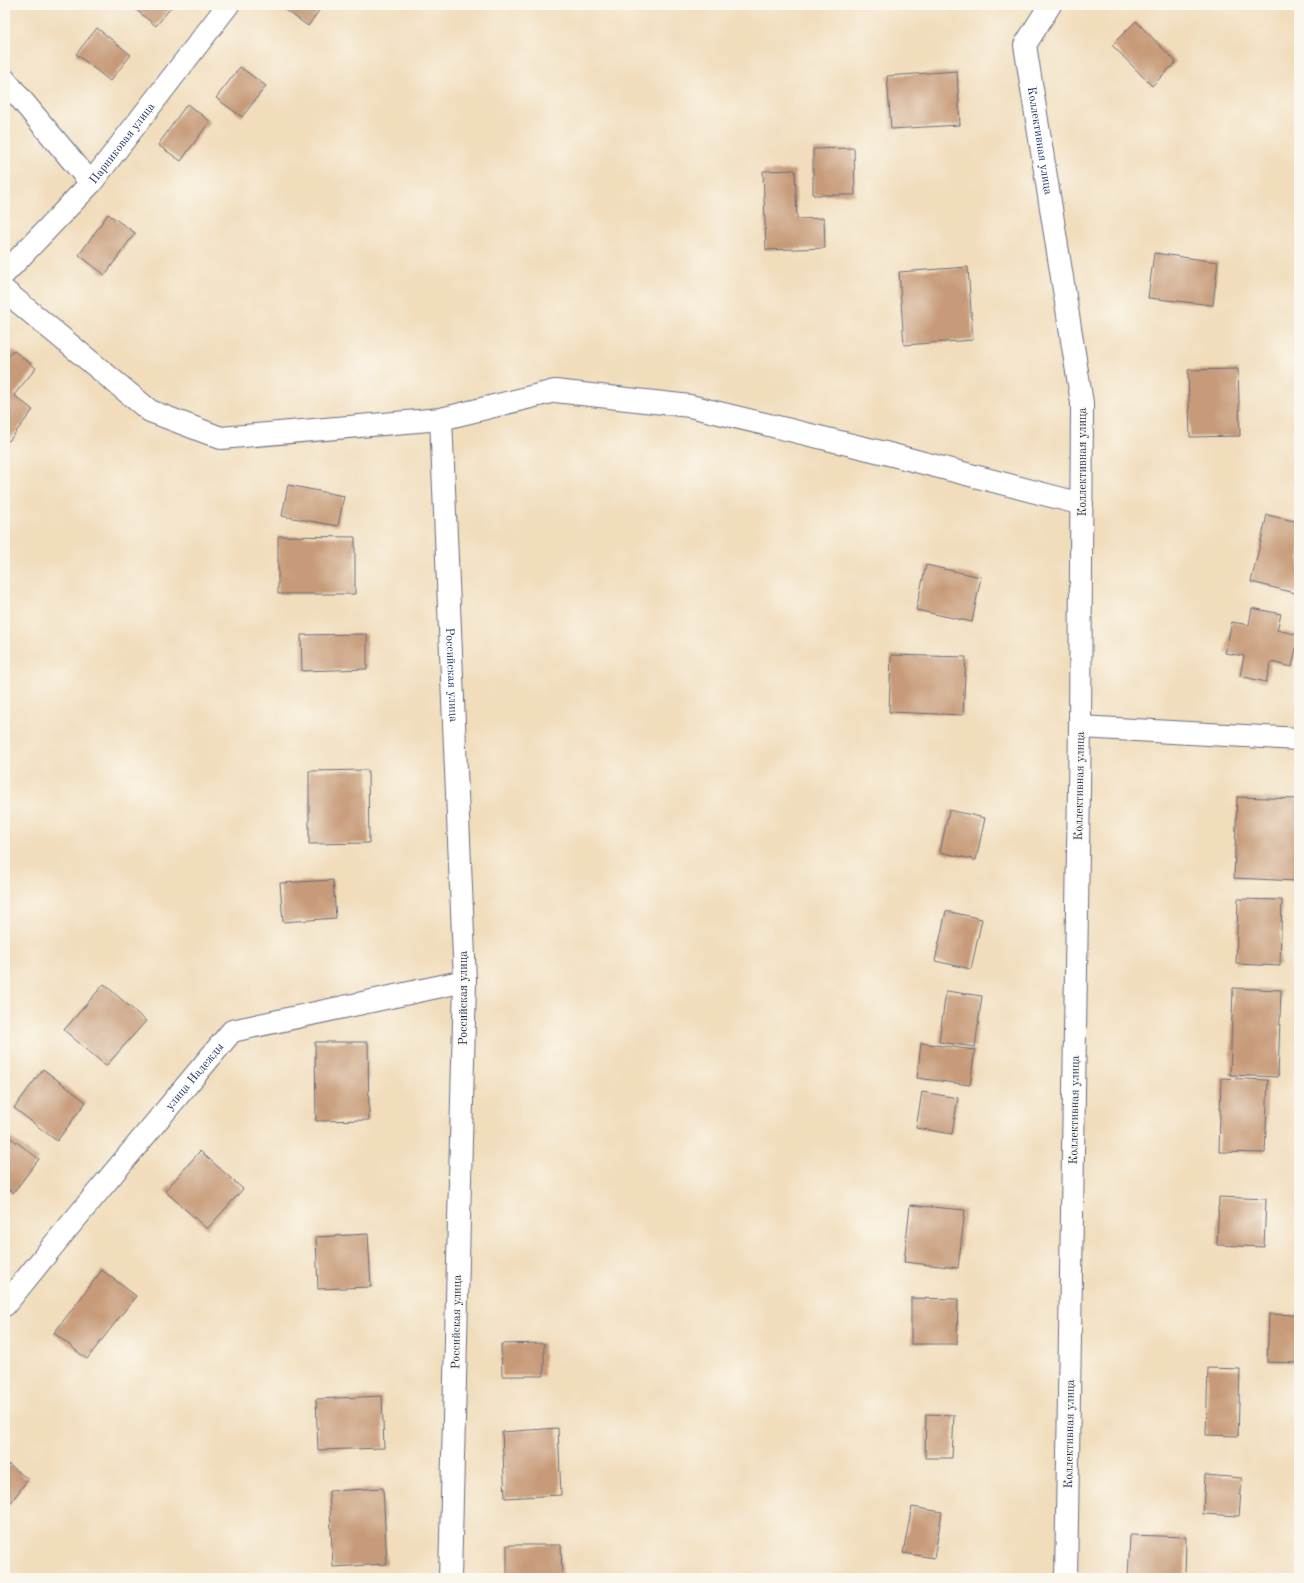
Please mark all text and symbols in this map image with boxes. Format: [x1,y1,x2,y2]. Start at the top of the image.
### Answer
street label: Коллективная улица [1025,86,1054,196]
street label: Парниковая улица [88,101,158,186]
street label: Коллективная улица [1077,407,1089,517]
street label: Российская улица [443,627,459,722]
street label: Коллективная улица [1073,731,1087,841]
street label: Российская улица [458,951,470,1045]
street label: улица Надежды [164,1041,226,1113]
street label: Коллективная улица [1068,1055,1082,1165]
street label: Российская улица [450,1275,464,1369]
street label: Коллективная улица [1063,1379,1077,1489]

